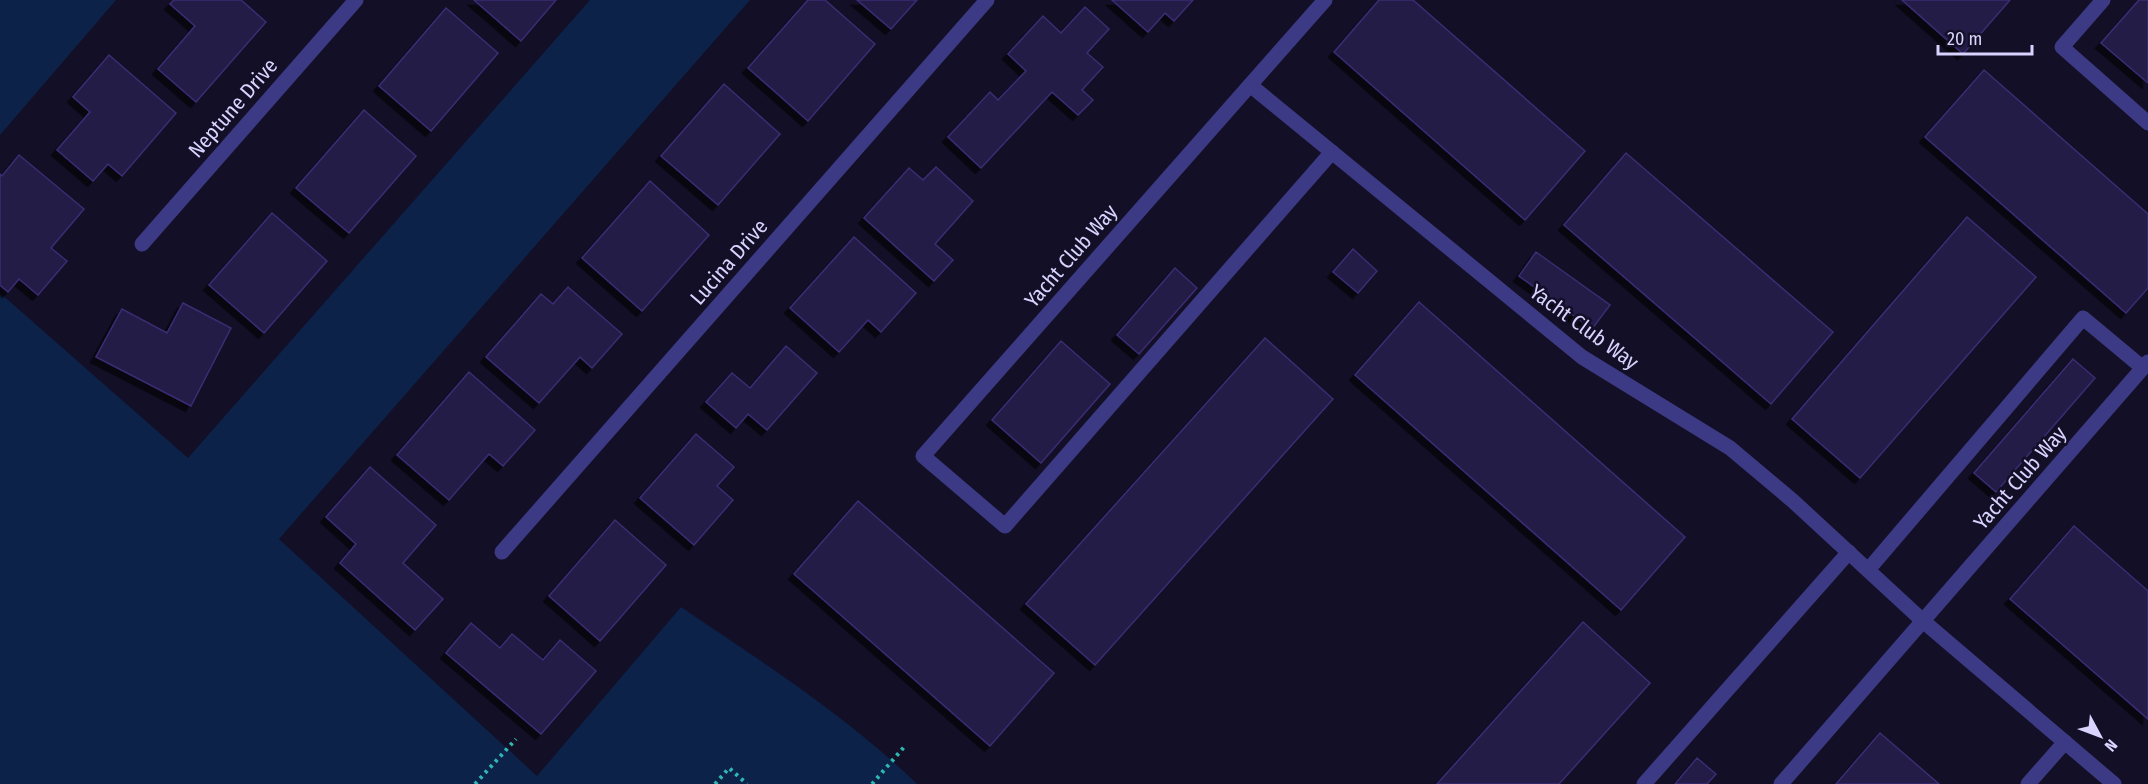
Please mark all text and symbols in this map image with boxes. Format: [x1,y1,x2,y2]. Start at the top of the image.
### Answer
scale bar [1938,18,2032,56]
text: 20 m [1947,28,1982,50]
street label: Neptune Drive [183,53,283,163]
street label: Yacht Club Way [1019,199,1123,313]
street label: Lucina Drive [685,214,773,310]
street label: Yacht Club Way [1524,279,1644,376]
street label: Yacht Club Way [1968,421,2072,535]
north arrow [2070,706,2130,766]
text: N [2101,736,2121,755]

